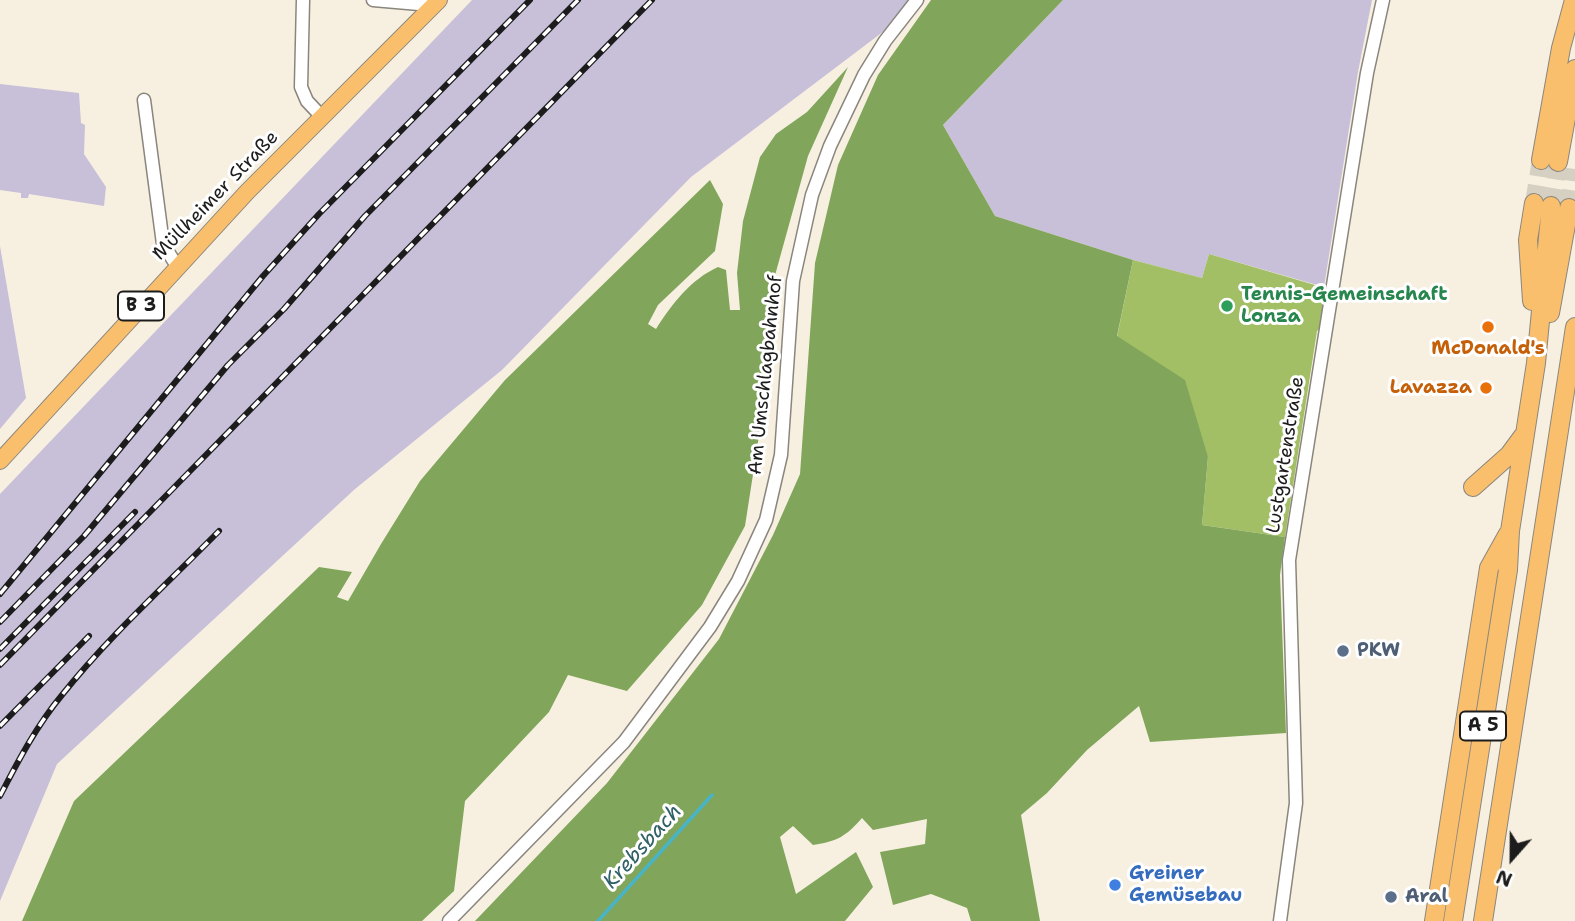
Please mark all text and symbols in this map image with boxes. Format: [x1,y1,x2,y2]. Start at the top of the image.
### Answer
street label: Müllheimer Straße [148,127,284,265]
street label: Am Umschlagbahnhof [744,274,788,476]
place label: Tennis-Gemeinschaft Lonza [1241,284,1448,328]
road number: B 3 [118,292,164,320]
marker: Tennis-Gemeinschaft Lonza [1219,298,1235,314]
marker: McDonald's [1480,319,1496,335]
place label: McDonald's [1431,338,1545,360]
street label: Lustgartenstraße [1262,375,1310,535]
place label: Lavazza [1390,377,1472,399]
marker: Lavazza [1478,380,1494,396]
place label: PKW [1357,640,1400,662]
marker: PKW [1335,643,1351,659]
road number: A 5 [1460,712,1506,740]
water label: Krebsbach [598,799,688,895]
north arrow [1477,823,1547,893]
place label: Greiner Gemüsebau [1129,863,1242,907]
text: N [1493,864,1516,892]
marker: Greiner Gemüsebau [1107,877,1123,893]
place label: Aral [1405,886,1448,908]
marker: Aral [1383,889,1399,905]

